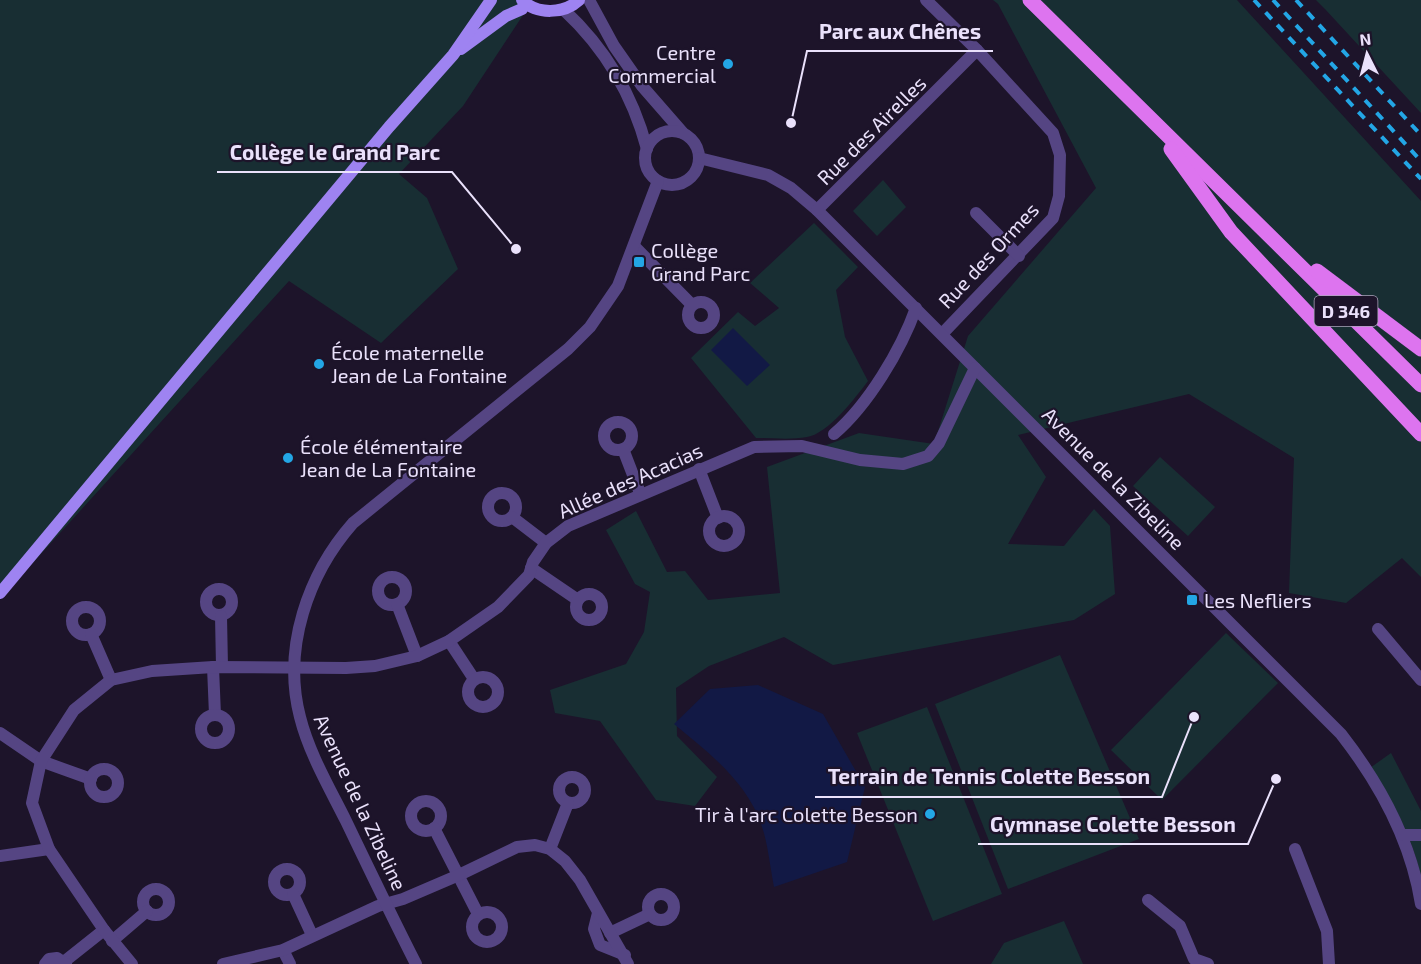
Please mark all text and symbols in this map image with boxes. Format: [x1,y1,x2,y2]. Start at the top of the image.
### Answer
callout: Parc aux Chênes [807,12,993,51]
text: Parc aux Chênes [819,18,981,43]
north arrow [1337,24,1397,84]
text: N [1359,29,1372,49]
place label: Centre Commercial [608,40,716,87]
marker: Centre Commercial [721,57,735,71]
street label: Rue des Airelles [812,71,930,189]
callout: Collège le Grand Parc [217,133,452,172]
text: Collège le Grand Parc [230,139,441,164]
street label: Rue des Ormes [933,197,1043,313]
place label: Collège Grand Parc [651,238,751,285]
marker: Collège Grand Parc [632,255,646,269]
road number: D 346 [1314,296,1378,326]
place label: École maternelle Jean de La Fontaine [331,340,507,387]
marker: École maternelle Jean de La Fontaine [312,357,326,371]
street label: Avenue de la Zibeline [1038,402,1190,554]
place label: École élémentaire Jean de La Fontaine [300,434,476,481]
street label: Allée des Acacias [554,437,706,523]
marker: École élémentaire Jean de La Fontaine [281,451,295,465]
place label: Les Nefliers [1204,588,1312,612]
marker: Les Nefliers [1185,593,1199,607]
street label: Avenue de la Zibeline [310,710,412,894]
callout: Terrain de Tennis Colette Besson [815,758,1162,797]
text: Terrain de Tennis Colette Besson [828,763,1150,788]
place label: Tir à l'arc Colette Besson [695,802,918,826]
callout: Gymnase Colette Besson [978,805,1248,844]
marker: Tir à l'arc Colette Besson [923,807,937,821]
text: Gymnase Colette Besson [990,811,1236,837]

